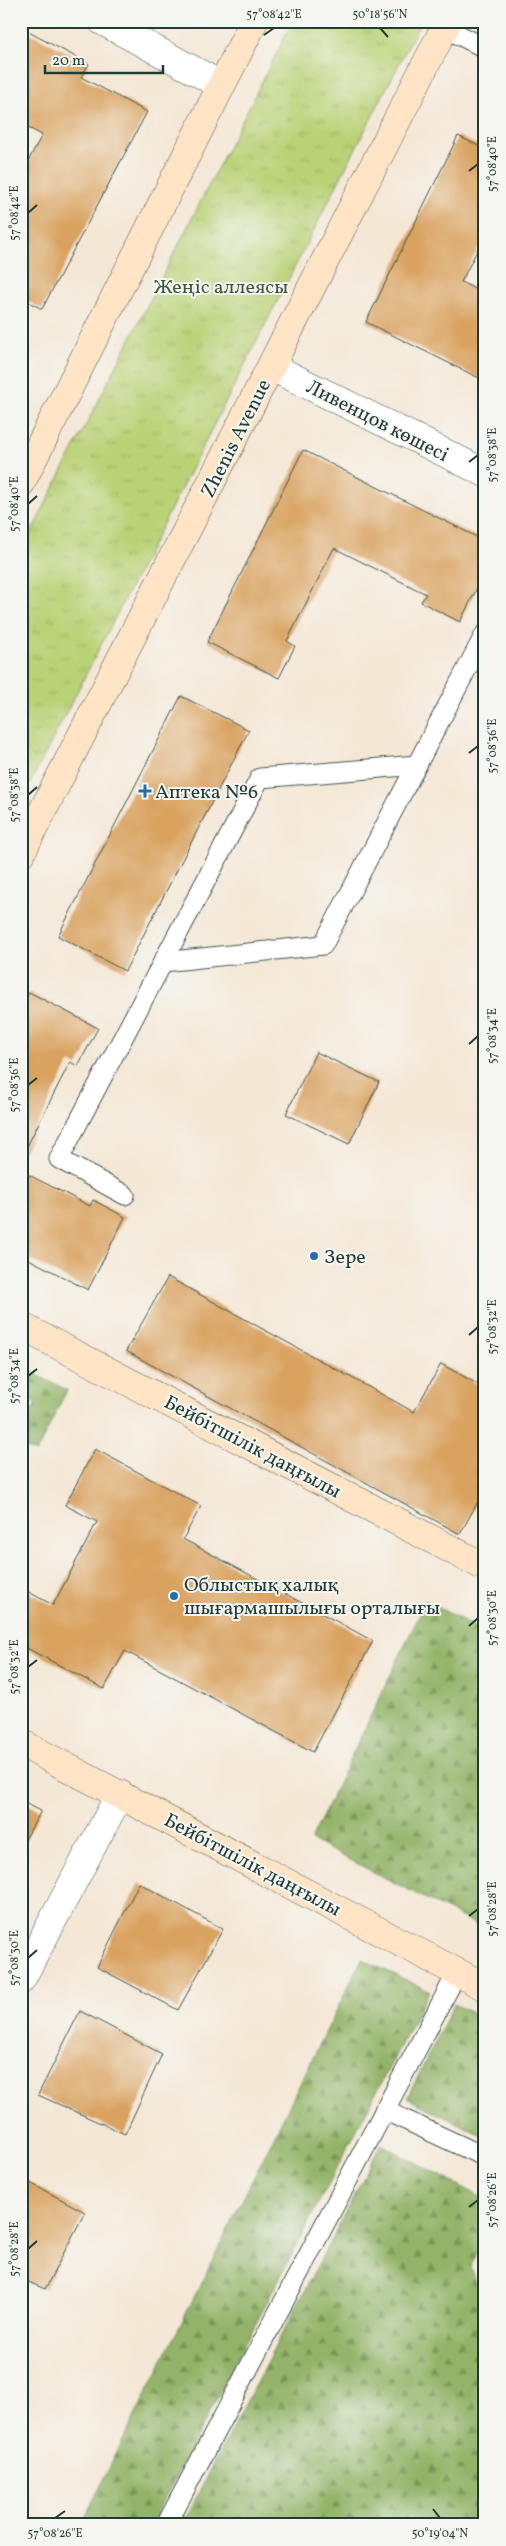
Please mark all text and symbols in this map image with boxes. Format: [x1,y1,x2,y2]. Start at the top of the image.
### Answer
text: 57°08'42"E [246,7,302,23]
text: 50°18'56"N [353,7,408,23]
scale bar [45,42,162,74]
text: 20 m [52,51,85,72]
text: 57°08'40"E [485,136,501,192]
text: 57°08'42"E [7,185,23,241]
park label: Жеңіс аллеясы [154,274,288,302]
street label: Ливенцов көшесі [301,374,453,470]
street label: Zhenis Avenue [195,375,279,503]
text: 57°08'38"E [485,427,501,483]
text: 57°08'40"E [7,476,23,532]
text: 57°08'36"E [485,718,501,774]
text: 57°08'38"E [7,767,23,823]
place label: Аптека №6 [155,779,258,807]
marker: Аптека №6 [139,785,151,797]
text: 57°08'34"E [485,1008,501,1064]
text: 57°08'36"E [7,1057,23,1113]
place label: Зере [324,1244,366,1272]
marker: Зере [308,1250,320,1262]
text: 57°08'32"E [485,1299,501,1355]
text: 57°08'34"E [7,1348,23,1404]
street label: Бейбітшілік даңғылы [158,1389,346,1506]
place label: Облыстық халық шығармашылығы орталығы [184,1572,440,1623]
marker: Облыстық халық шығармашылығы орталығы [168,1590,180,1602]
text: 57°08'30"E [485,1590,501,1646]
text: 57°08'32"E [7,1639,23,1695]
street label: Бейбітшілік даңғылы [158,1807,346,1924]
text: 57°08'28"E [485,1881,501,1937]
text: 57°08'30"E [7,1930,23,1986]
text: 57°08'26"E [485,2172,501,2228]
text: 57°08'28"E [7,2221,23,2277]
text: 57°08'26"E [27,2526,83,2542]
text: 50°19'04"N [412,2526,468,2542]

